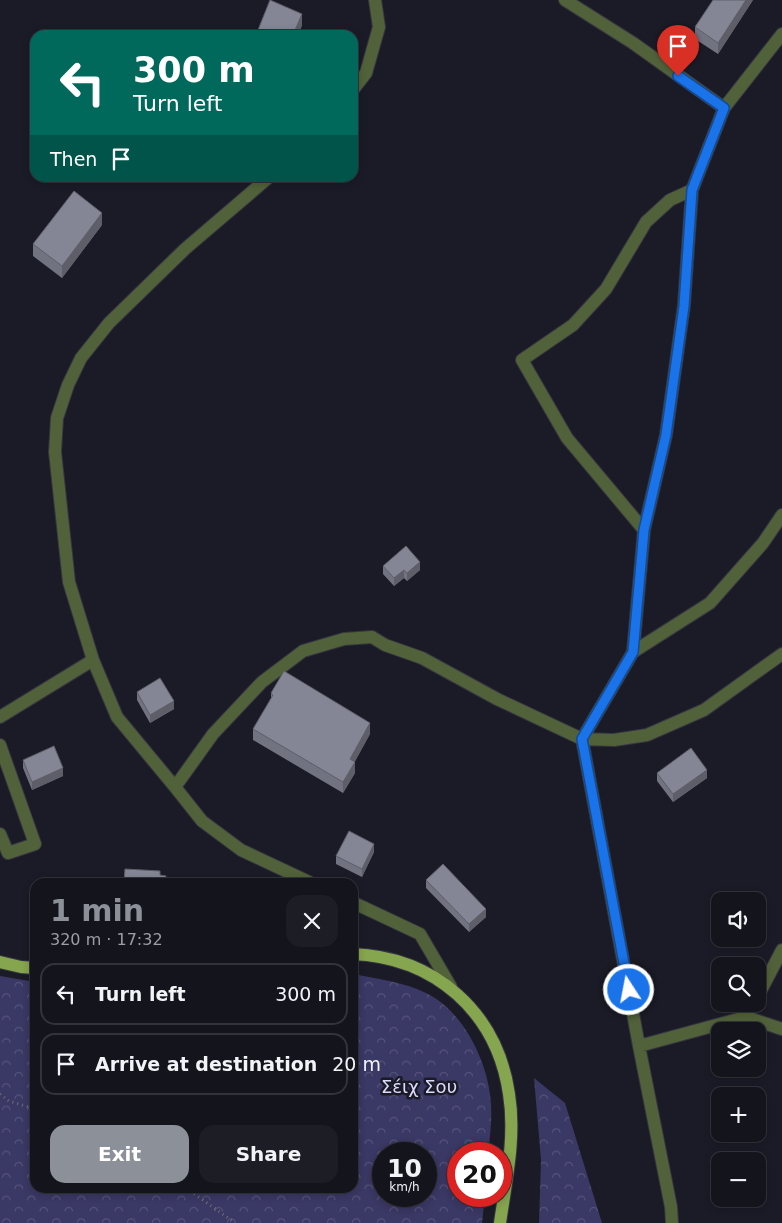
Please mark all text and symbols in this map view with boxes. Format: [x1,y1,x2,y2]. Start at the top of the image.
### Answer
pin [657,25,699,76]
icon: arrive [664,32,692,60]
icon: left [50,50,115,115]
text: 300 m [133,50,255,90]
text: Turn left [133,91,222,116]
icon: arrive [107,145,135,173]
text: Then [50,148,97,170]
map controls [711,892,766,1207]
button: sound [711,892,766,947]
text: 1 min [50,893,144,928]
button: close [286,895,338,947]
text: 320 m · 17:32 [50,930,163,949]
button: search [711,957,766,1012]
position arrow [602,963,654,1015]
icon: left [52,980,80,1008]
text: Turn left [95,983,186,1005]
text: 300 m [275,983,336,1005]
button: layers [711,1022,766,1077]
icon: arrive [52,1050,80,1078]
text: Arrive at destination [95,1053,317,1075]
text: 20 m [332,1053,381,1075]
park label: Σέιχ Σου [381,1076,457,1097]
button: + [711,1087,766,1142]
button: Exit [50,1125,189,1183]
button: Share [199,1125,338,1183]
speed limit sign: 20 [447,1142,512,1207]
button: − [711,1152,766,1207]
text: 10 [387,1154,422,1183]
text: km/h [389,1180,420,1194]

